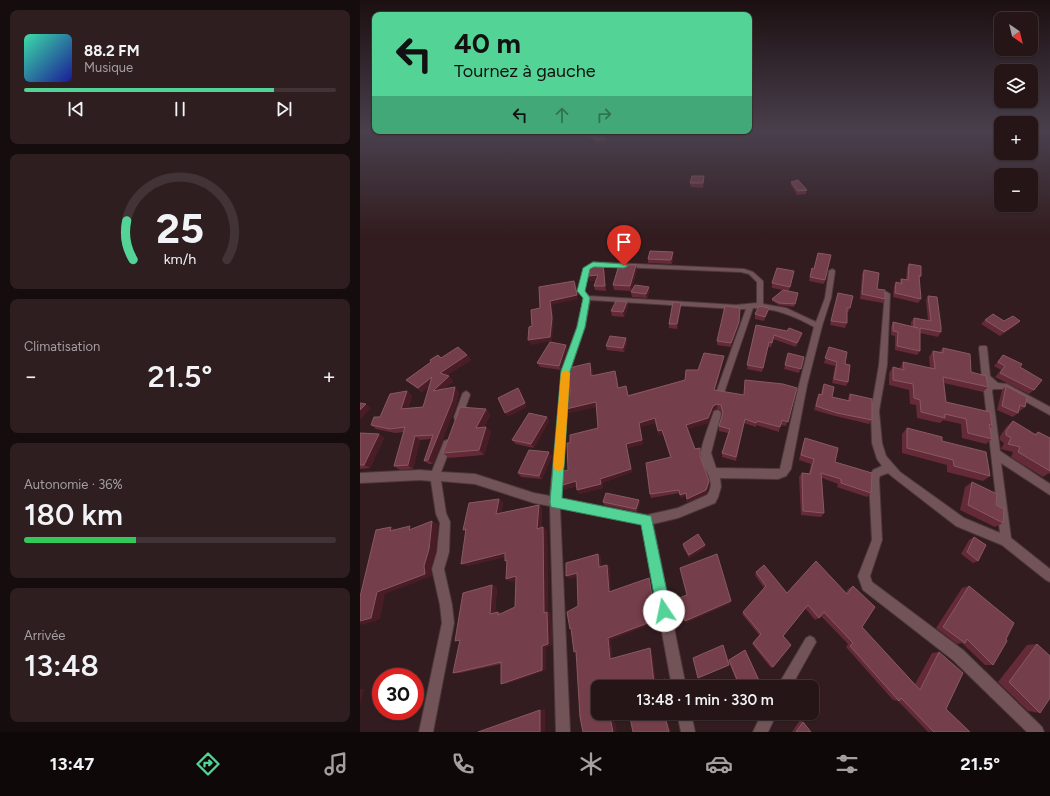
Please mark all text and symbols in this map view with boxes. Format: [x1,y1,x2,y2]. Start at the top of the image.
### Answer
north arrow [994,12,1038,56]
map controls [994,12,1038,212]
text: 40 m [454,26,521,60]
icon: left [388,28,440,80]
text: 88.2 FM [84,42,140,60]
text: Musique [84,60,133,75]
text: Tournez à gauche [454,60,596,82]
button: layers [994,64,1038,108]
icon: previous [65,98,87,120]
icon: pause [169,98,191,120]
icon: next [273,98,295,120]
icon: left [509,104,531,126]
icon: ahead [551,104,573,126]
icon: right [593,104,615,126]
button: + [994,116,1038,160]
button: − [994,168,1038,212]
text: 25 [156,202,204,252]
pin [607,225,641,266]
icon: arrive [613,231,635,253]
text: km/h [164,249,196,267]
text: Climatisation [24,339,100,354]
text: 21.5° [147,358,213,395]
text: − [24,363,38,390]
text: + [322,363,336,390]
text: Autonomie · 36% [24,477,123,492]
text: 180 km [24,496,123,533]
position arrow [643,590,685,632]
text: Arrivée [24,628,65,643]
text: 13:48 [24,647,99,684]
speed limit sign: 30 [372,668,424,720]
text: 13:48 · 1 min · 330 m [636,691,774,709]
icon: directions [194,750,222,778]
icon: music [322,750,350,778]
icon: phone [449,750,477,778]
icon: climate [577,750,605,778]
icon: car [705,750,733,778]
icon: filters [833,750,861,778]
text: 13:47 [50,753,94,775]
text: 21.5° [960,753,1000,775]

